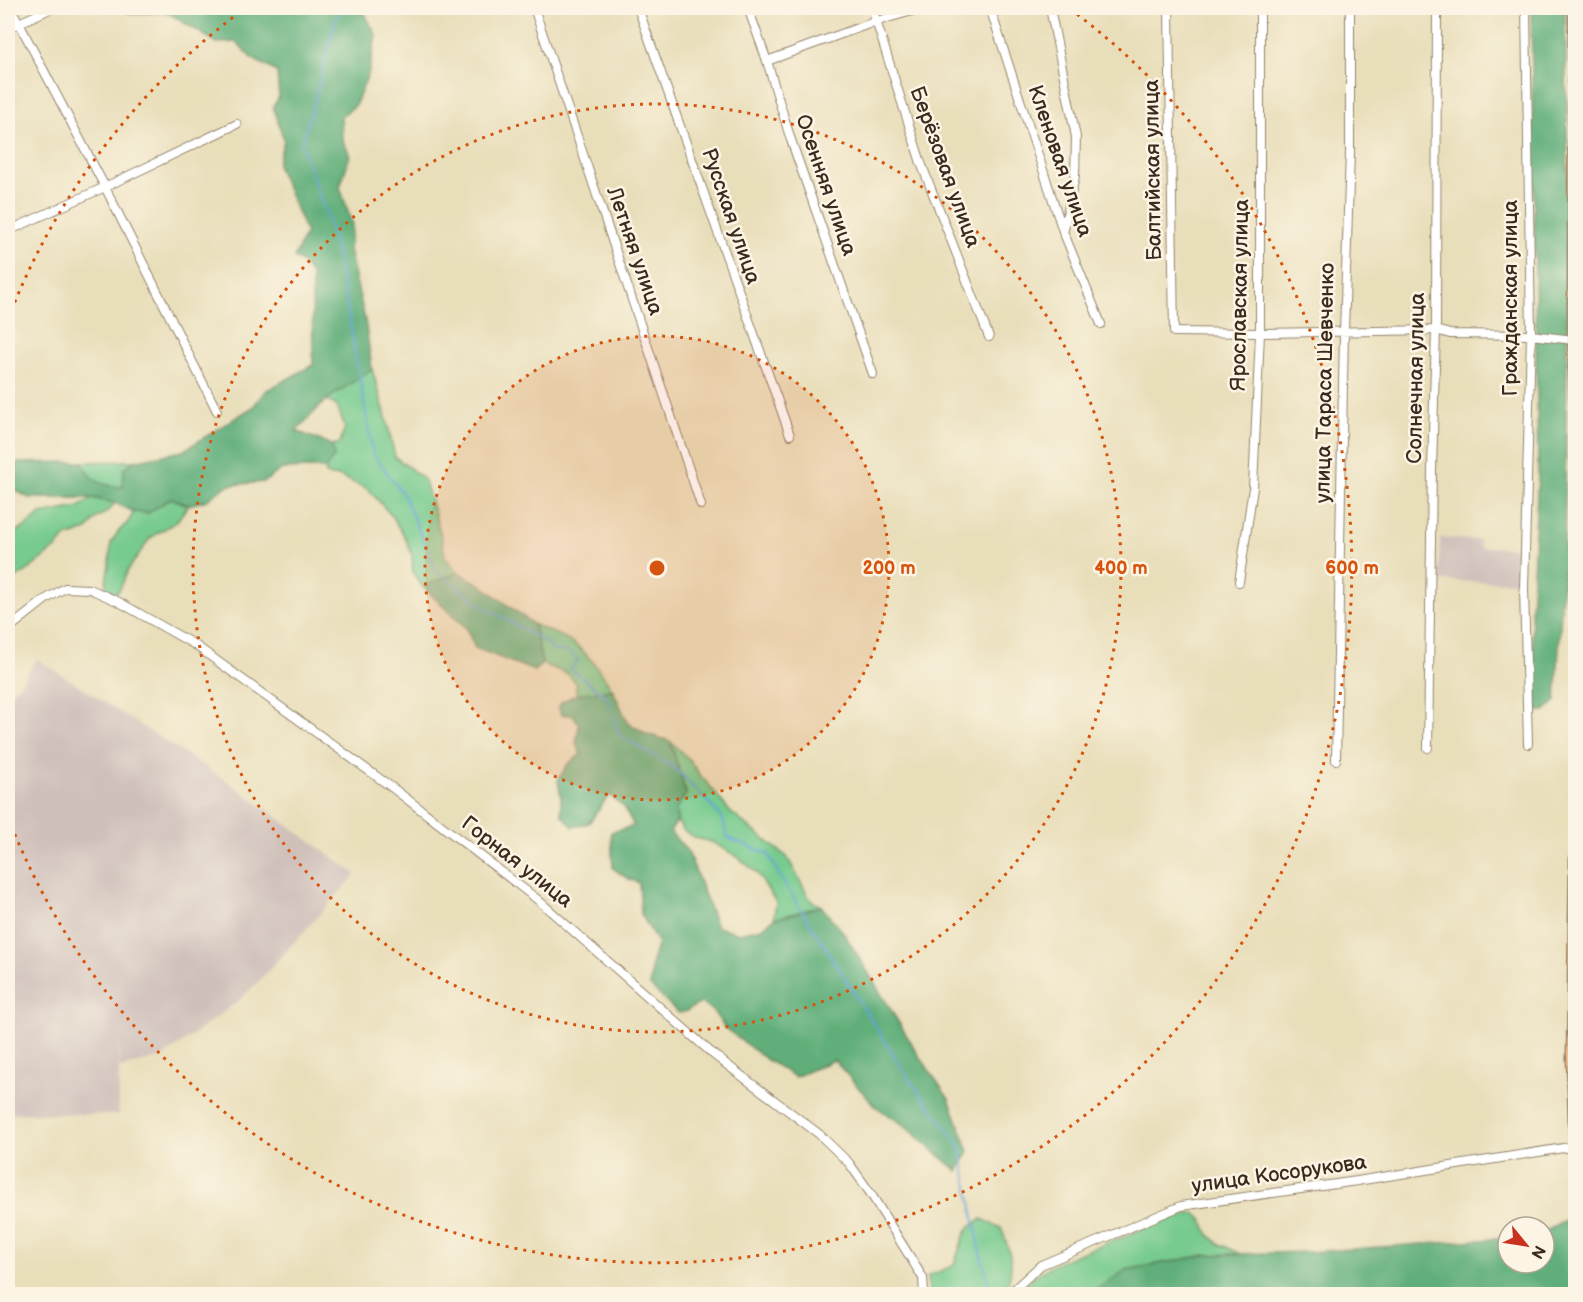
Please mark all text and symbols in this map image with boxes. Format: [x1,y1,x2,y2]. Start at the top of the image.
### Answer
street label: Балтийская улица [1139,79,1167,261]
street label: Кленовая улица [1022,82,1098,241]
street label: Берёзовая улица [904,83,986,251]
street label: Осенняя улица [790,111,862,260]
street label: Русская улица [696,145,766,288]
street label: Летняя улица [601,183,669,319]
street label: Ярославская улица [1226,198,1254,391]
street label: Гражданская улица [1498,199,1523,396]
street label: улица Тараса Шевченко [1310,263,1340,503]
street label: Солнечная улица [1402,292,1430,464]
centre of rings [647,558,667,578]
text: 200 m [862,558,916,579]
text: 400 m [1094,558,1148,579]
text: 600 m [1325,558,1379,579]
street label: Горная улица [456,811,578,913]
street label: улица Косорукова [1190,1149,1369,1199]
north arrow [1496,1215,1556,1275]
text: N [1526,1242,1549,1262]

